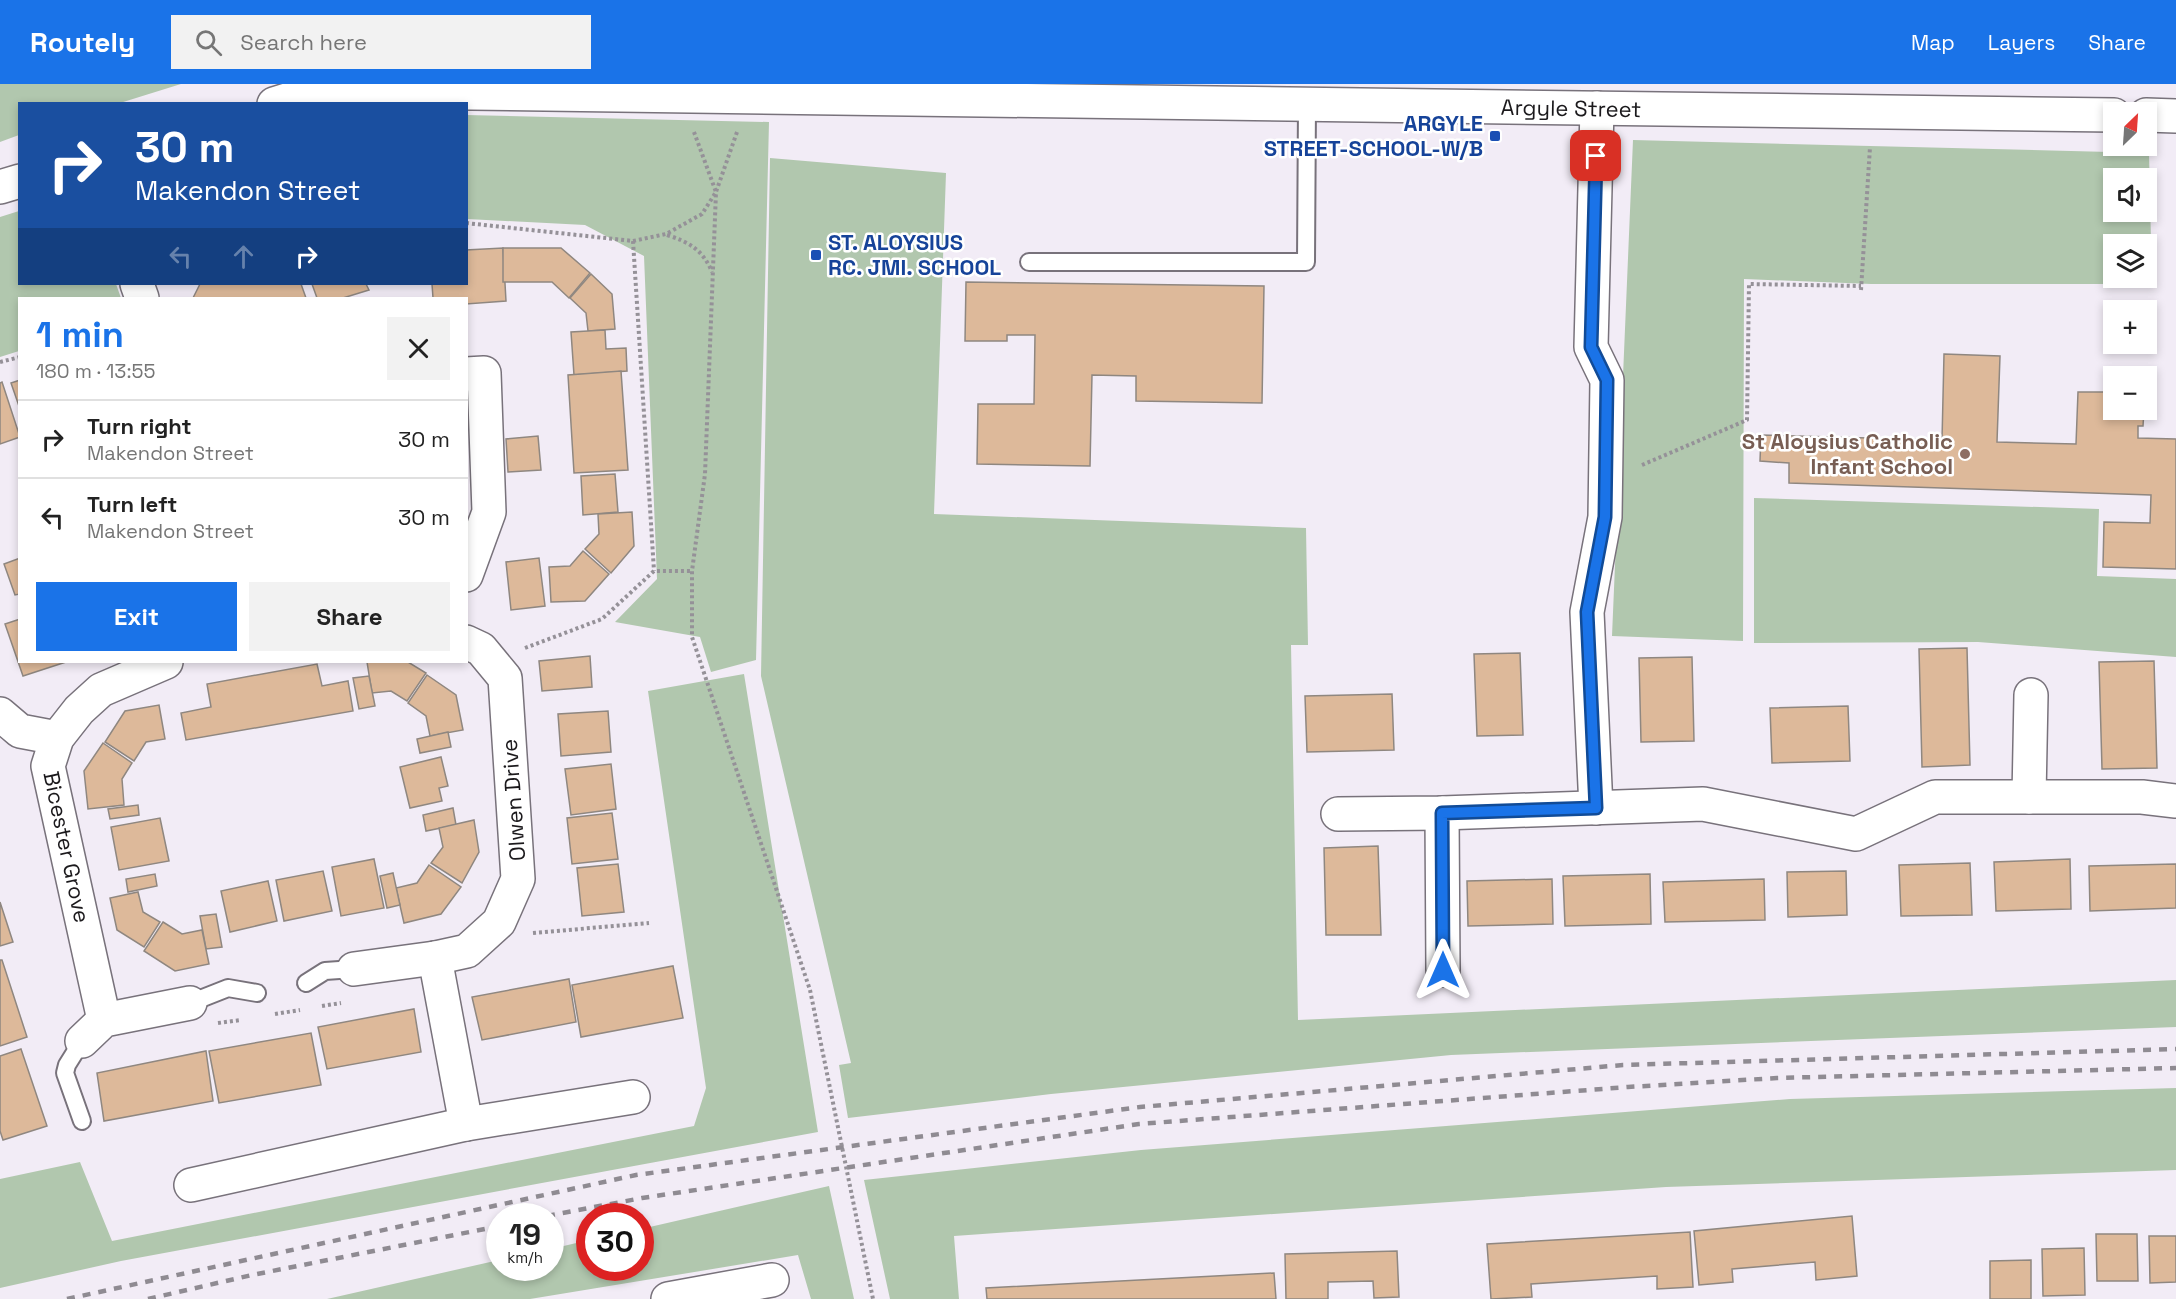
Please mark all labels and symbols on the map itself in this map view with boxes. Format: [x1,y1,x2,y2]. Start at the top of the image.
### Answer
street label: Argyle Street [1500,93,1642,123]
north arrow [2103,102,2157,156]
place label: ARGYLE STREET-SCHOOL-W/B [1264,109,1483,162]
marker: ARGYLE STREET-SCHOOL-W/B [1488,129,1502,143]
pin [1570,130,1621,181]
place label: ST. ALOYSIUS RC. JMI. SCHOOL [828,228,1001,281]
marker: ST. ALOYSIUS RC. JMI. SCHOOL [809,248,823,262]
place label: St Aloysius Catholic Infant School [1742,427,1953,480]
marker: St Aloysius Catholic Infant School [1958,447,1972,461]
street label: Olwen Drive [495,738,531,862]
street label: Bicester Grove [37,769,97,925]
position arrow [1411,938,1475,1002]
speed limit sign: 30 [576,1203,654,1281]

